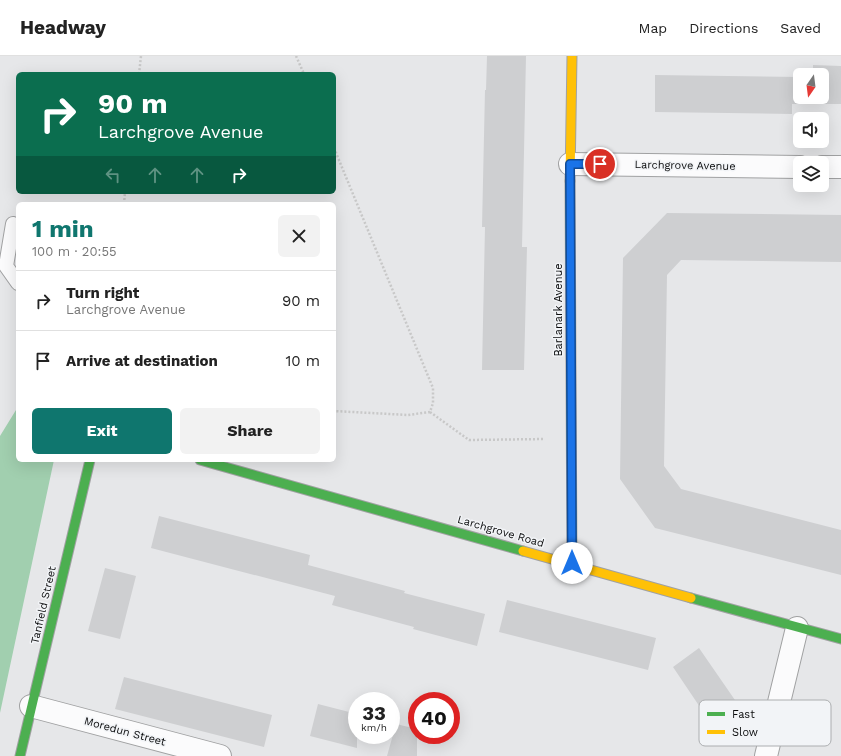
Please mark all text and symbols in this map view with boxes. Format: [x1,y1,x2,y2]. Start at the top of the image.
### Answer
text: Headway [20,16,106,39]
text: Map [639,20,667,36]
text: Directions [689,20,758,36]
text: Saved [780,20,821,36]
north arrow [793,68,829,104]
map controls [793,68,829,192]
text: 90 m [98,87,168,120]
icon: right [32,88,84,140]
button: sound [793,112,829,148]
text: Larchgrove Avenue [98,121,264,142]
pin [583,147,617,181]
icon: arrive [589,153,611,175]
button: layers [793,156,829,192]
street label: Larchgrove Avenue [634,158,736,173]
icon: left [102,164,124,186]
icon: ahead [144,164,166,186]
icon: ahead [186,164,208,186]
icon: right [228,164,250,186]
text: 1 min [32,215,94,243]
button: close [278,215,320,257]
text: 100 m · 20:55 [32,244,117,259]
street label: Barlanark Avenue [552,263,565,357]
text: Turn right [66,284,139,302]
icon: right [32,290,54,312]
text: 90 m [282,292,320,310]
text: Larchgrove Avenue [66,302,186,317]
icon: arrive [32,350,54,372]
text: Arrive at destination [66,352,218,370]
text: 10 m [285,352,320,370]
button: Exit [32,408,172,454]
button: Share [180,408,320,454]
street label: Larchgrove Road [456,513,546,550]
position arrow [551,542,593,584]
street label: Tanfield Street [28,565,59,645]
speed limit sign: 40 [408,692,460,744]
legend [699,700,831,746]
text: 33 [362,701,386,725]
text: Fast [732,708,755,721]
street label: Moredun Street [83,714,167,749]
text: km/h [361,722,387,733]
text: Slow [732,726,758,739]

